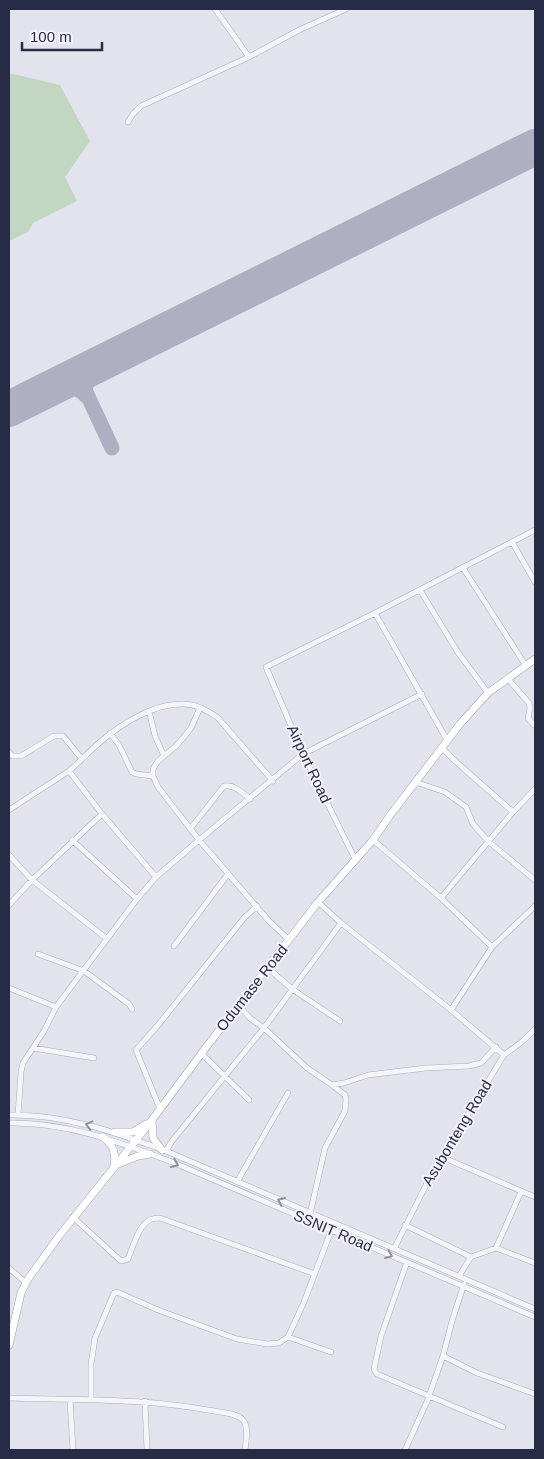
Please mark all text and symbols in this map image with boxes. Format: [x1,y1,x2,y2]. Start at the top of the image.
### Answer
scale bar [22,20,102,52]
text: 100 m [30,28,72,45]
street label: Airport Road [284,722,335,806]
street label: Odumase Road [213,941,291,1034]
street label: Asubonteng Road [418,1077,495,1189]
one-way arrow [84,1120,93,1131]
one-way arrow [171,1158,179,1168]
one-way arrow [277,1197,286,1208]
street label: SSNIT Road [291,1206,375,1255]
one-way arrow [385,1249,393,1259]

